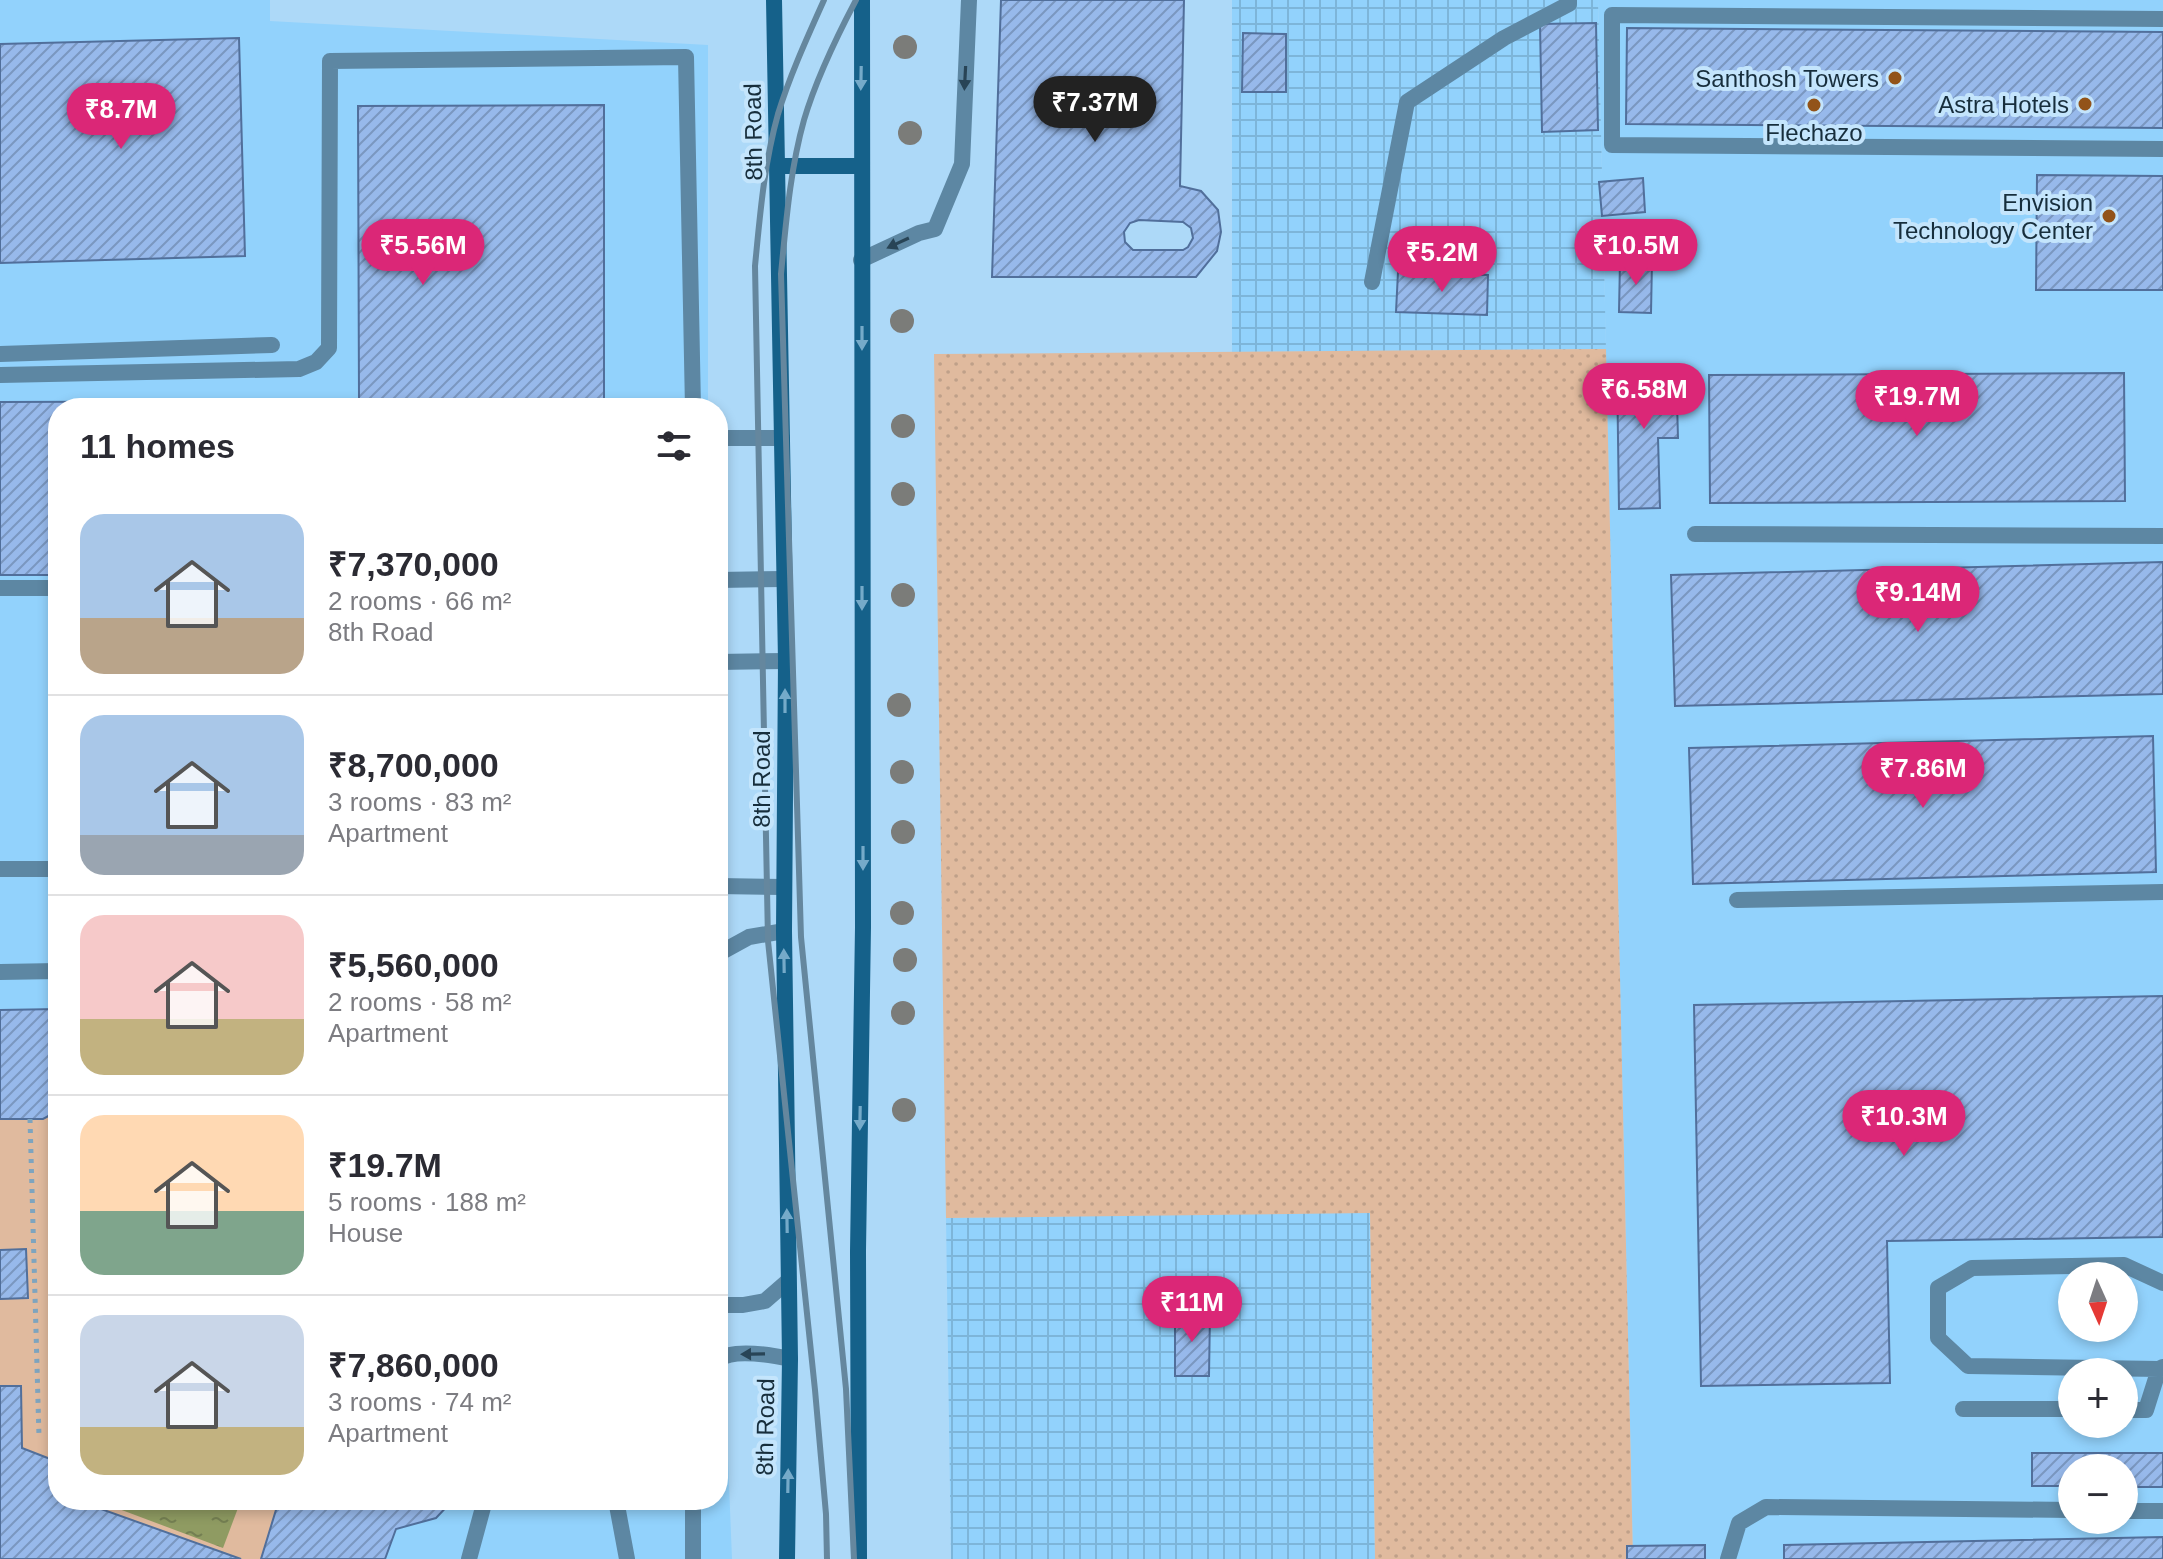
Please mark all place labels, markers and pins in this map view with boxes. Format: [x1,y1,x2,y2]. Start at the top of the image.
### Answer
place label: Santhosh Towers [1695,65,1879,92]
marker: Santhosh Towers [1886,69,1904,87]
pin: ₹7.37M [1030,76,1160,144]
pin: ₹8.7M [65,83,177,151]
place label: Astra Hotels [1938,91,2069,118]
marker: Astra Hotels [2076,95,2094,113]
marker: Flechazo [1805,96,1823,114]
place label: Flechazo [1765,119,1863,146]
place label: Envision Technology Center [1893,189,2093,244]
marker: Envision Technology Center [2100,207,2118,225]
pin: ₹5.56M [358,219,488,287]
pin: ₹10.5M [1571,219,1701,287]
pin: ₹5.2M [1386,226,1498,294]
pin: ₹6.58M [1579,363,1709,431]
pin: ₹19.7M [1852,370,1982,438]
pin: ₹9.14M [1853,566,1983,634]
pin: ₹7.86M [1858,742,1988,810]
pin: ₹10.3M [1839,1090,1969,1158]
pin: ₹11M [1145,1276,1239,1344]

